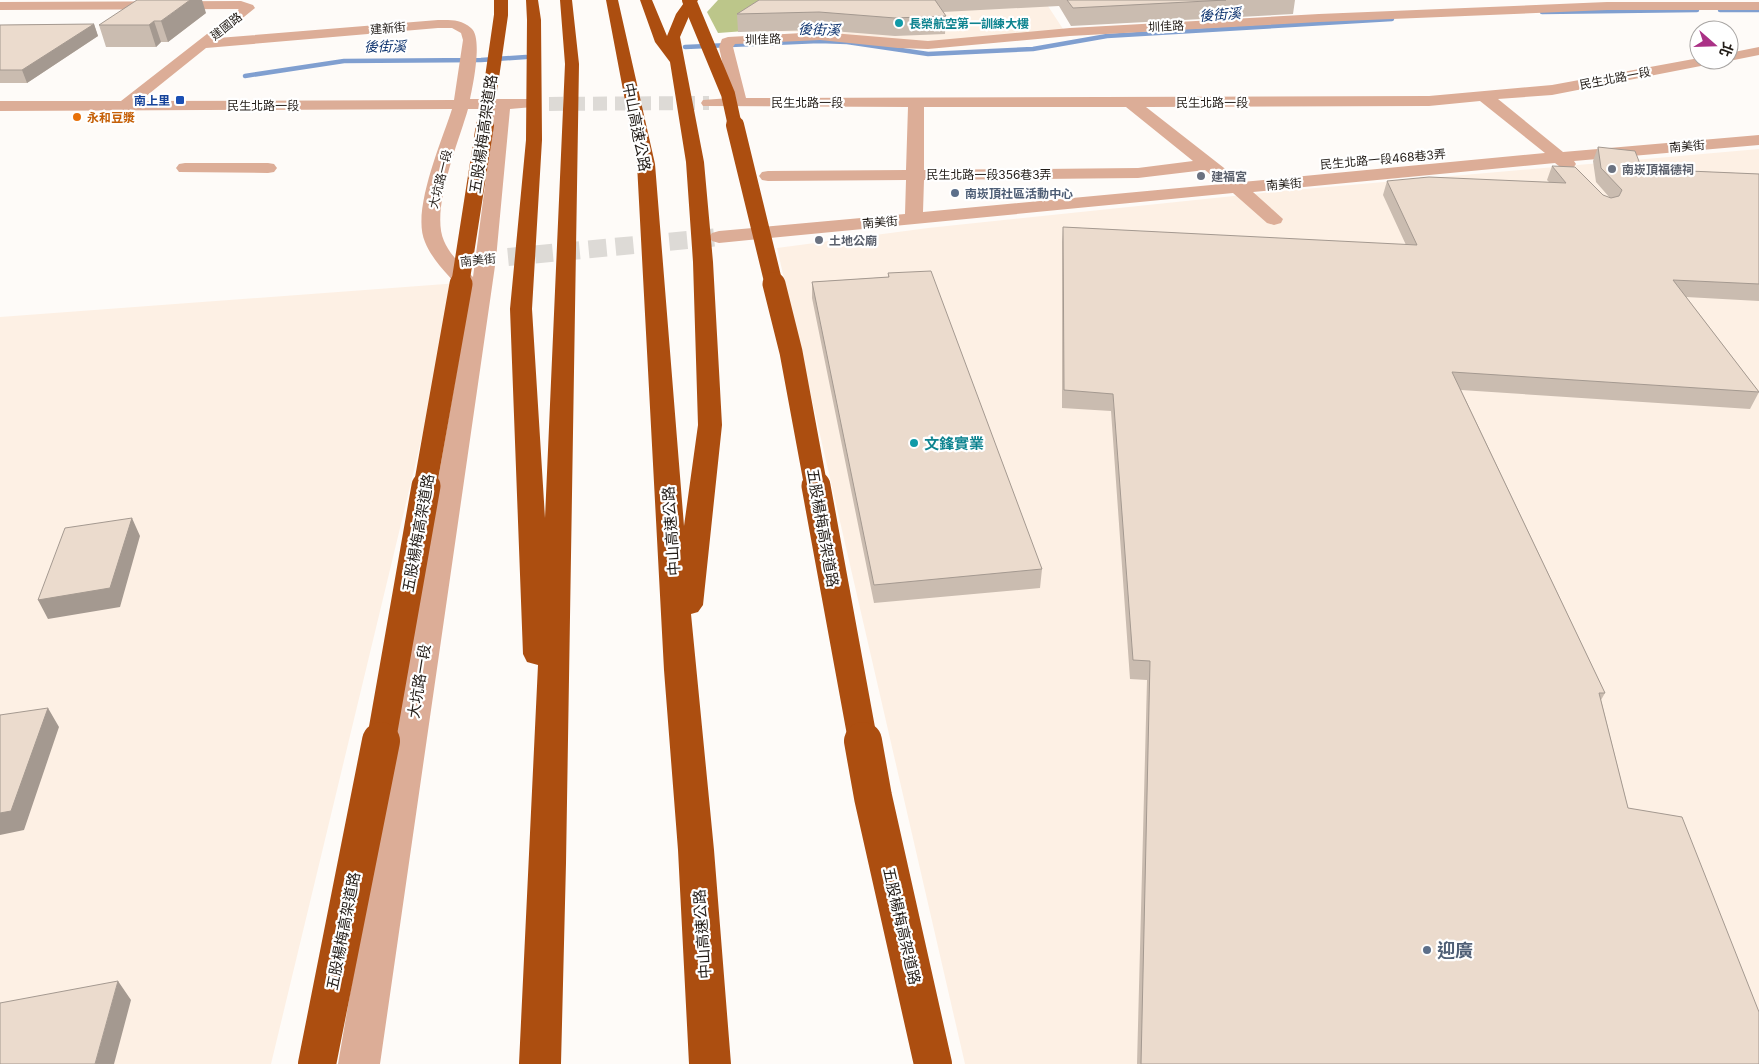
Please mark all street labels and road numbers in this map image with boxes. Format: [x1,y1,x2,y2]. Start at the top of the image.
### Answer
street label: 建國路 [207,9,245,43]
street label: 圳佳路 [1148,18,1184,34]
street label: 建新街 [369,19,407,37]
street label: 圳佳路 [745,31,781,47]
street label: 民生北路一段 [1578,64,1652,92]
street label: 五股楊梅高架道路 [465,73,501,195]
street label: 中山高速公路 [619,81,655,173]
street label: 民生北路一段 [771,95,843,110]
street label: 民生北路一段 [1176,95,1248,110]
street label: 民生北路一段 [227,98,299,113]
street label: 南美街 [1668,137,1706,155]
street label: 民生北路一段468巷3弄 [1320,146,1446,172]
street label: 大坑路一段 [425,148,455,210]
street label: 民生北路一段356巷3弄 [926,167,1052,182]
street label: 南美街 [1265,175,1303,193]
street label: 南美街 [861,213,899,231]
street label: 南美街 [459,251,497,269]
street label: 五股楊梅高架道路 [803,467,843,589]
street label: 五股楊梅高架道路 [398,472,438,594]
street label: 中山高速公路 [658,485,684,577]
street label: 大坑路一段 [404,642,434,720]
street label: 五股楊梅高架道路 [879,865,925,987]
street label: 五股楊梅高架道路 [322,870,364,992]
street label: 中山高速公路 [689,888,715,980]

